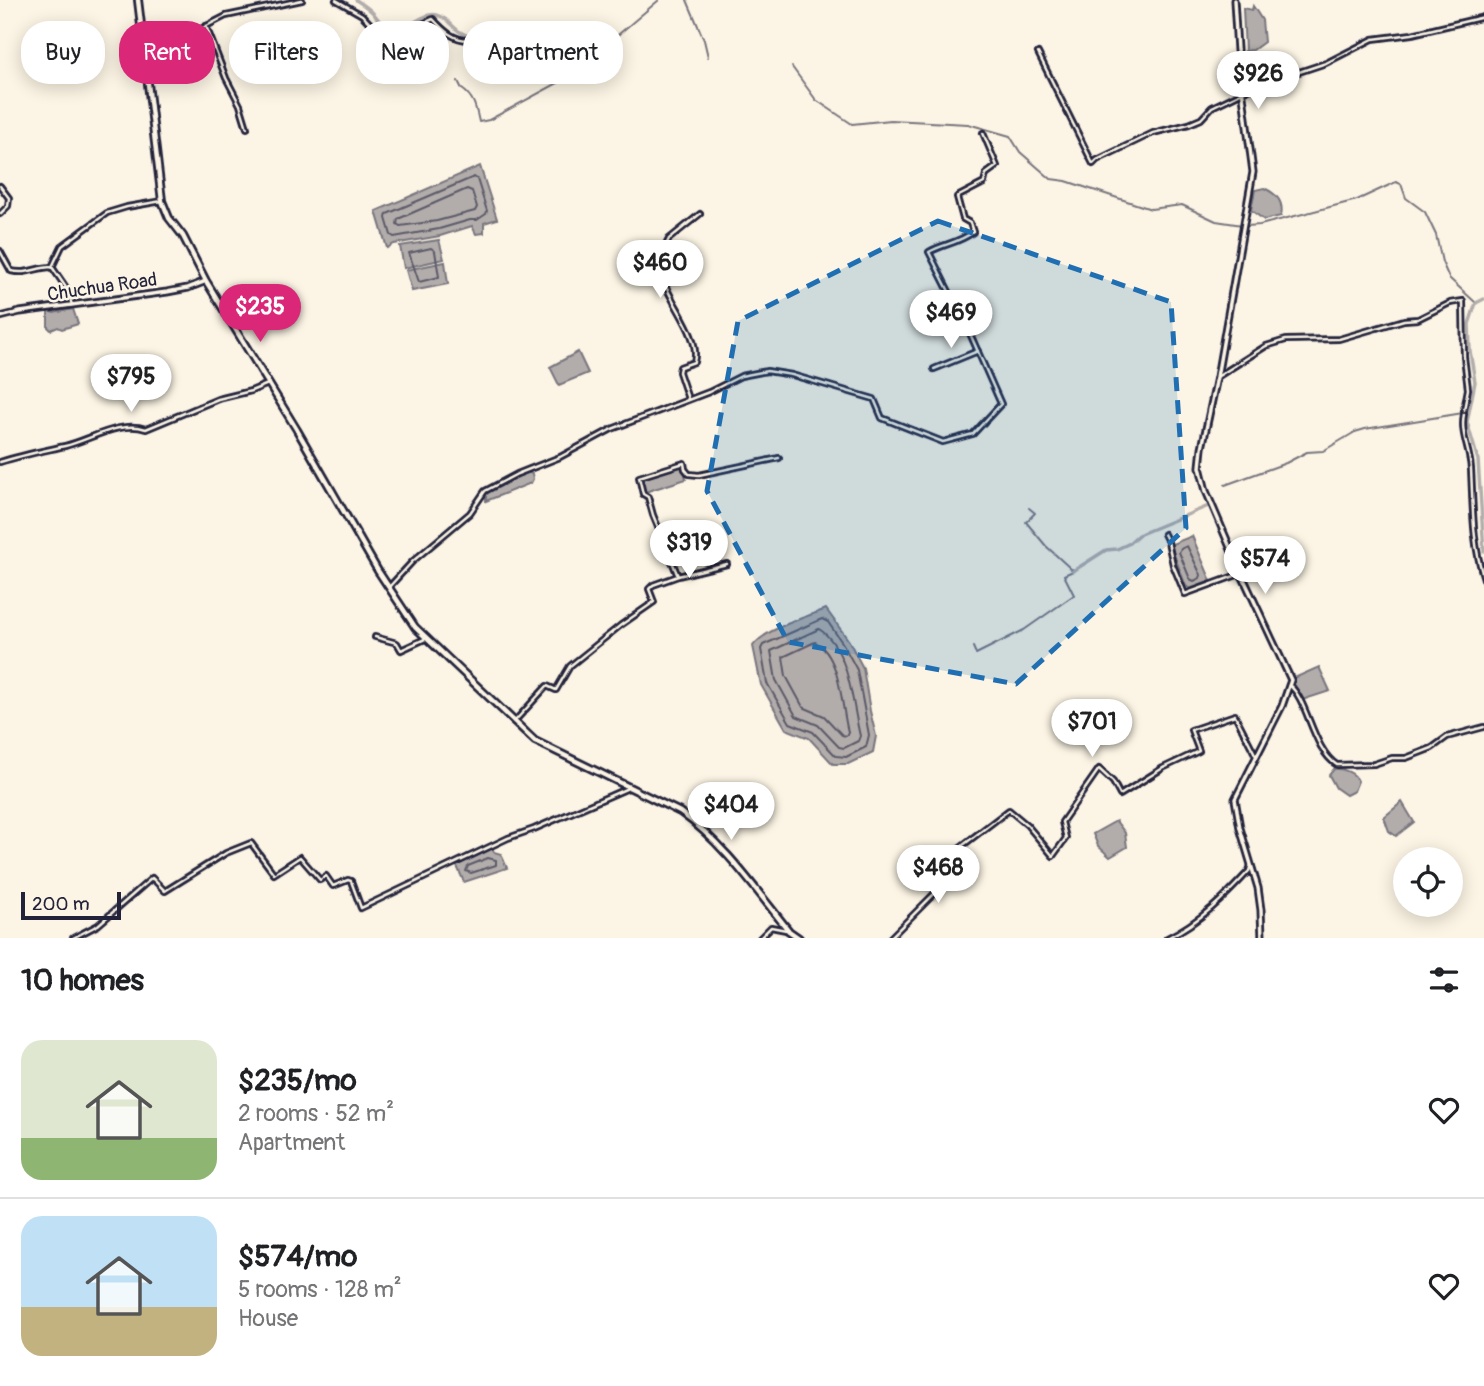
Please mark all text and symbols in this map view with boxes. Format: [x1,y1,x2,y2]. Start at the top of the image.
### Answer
chip: Buy [21,21,105,84]
chip: Rent [119,21,215,84]
chip: Filters [229,21,342,84]
chip: New [356,21,449,84]
chip: Apartment [463,21,623,84]
pin: $926 [1217,52,1299,111]
text: $926 [1233,59,1283,88]
pin: $460 [619,240,701,300]
text: $460 [633,248,687,277]
street label: Chuchua Road [46,267,159,307]
pin: $235 [219,284,301,344]
pin: $469 [910,290,992,350]
text: $235 [235,292,285,321]
text: $469 [925,298,977,327]
pin: $795 [90,354,172,414]
text: $795 [107,362,155,391]
pin: $319 [648,520,730,580]
text: $319 [666,528,712,557]
pin: $574 [1224,536,1306,596]
text: $574 [1240,544,1290,573]
pin: $701 [1051,700,1133,759]
text: $701 [1067,707,1117,736]
pin: $404 [690,782,772,842]
text: $404 [704,790,758,819]
pin: $468 [897,846,979,905]
map controls [1393,847,1463,917]
button: locate [1393,847,1463,917]
text: $468 [913,853,963,882]
scale bar [21,889,121,921]
text: 200 m [32,892,90,916]
icon: filters [1425,961,1463,999]
text: 10 homes [21,962,144,999]
text: $235/mo [238,1062,357,1099]
icon: home [77,1068,161,1152]
icon: heart [1425,1091,1463,1129]
text: 2 rooms · 52 m² [238,1099,394,1128]
text: Apartment [238,1128,345,1157]
text: $574/mo [238,1238,357,1275]
icon: home [77,1244,161,1328]
icon: heart [1425,1267,1463,1305]
text: 5 rooms · 128 m² [238,1275,402,1304]
text: House [238,1304,298,1333]

